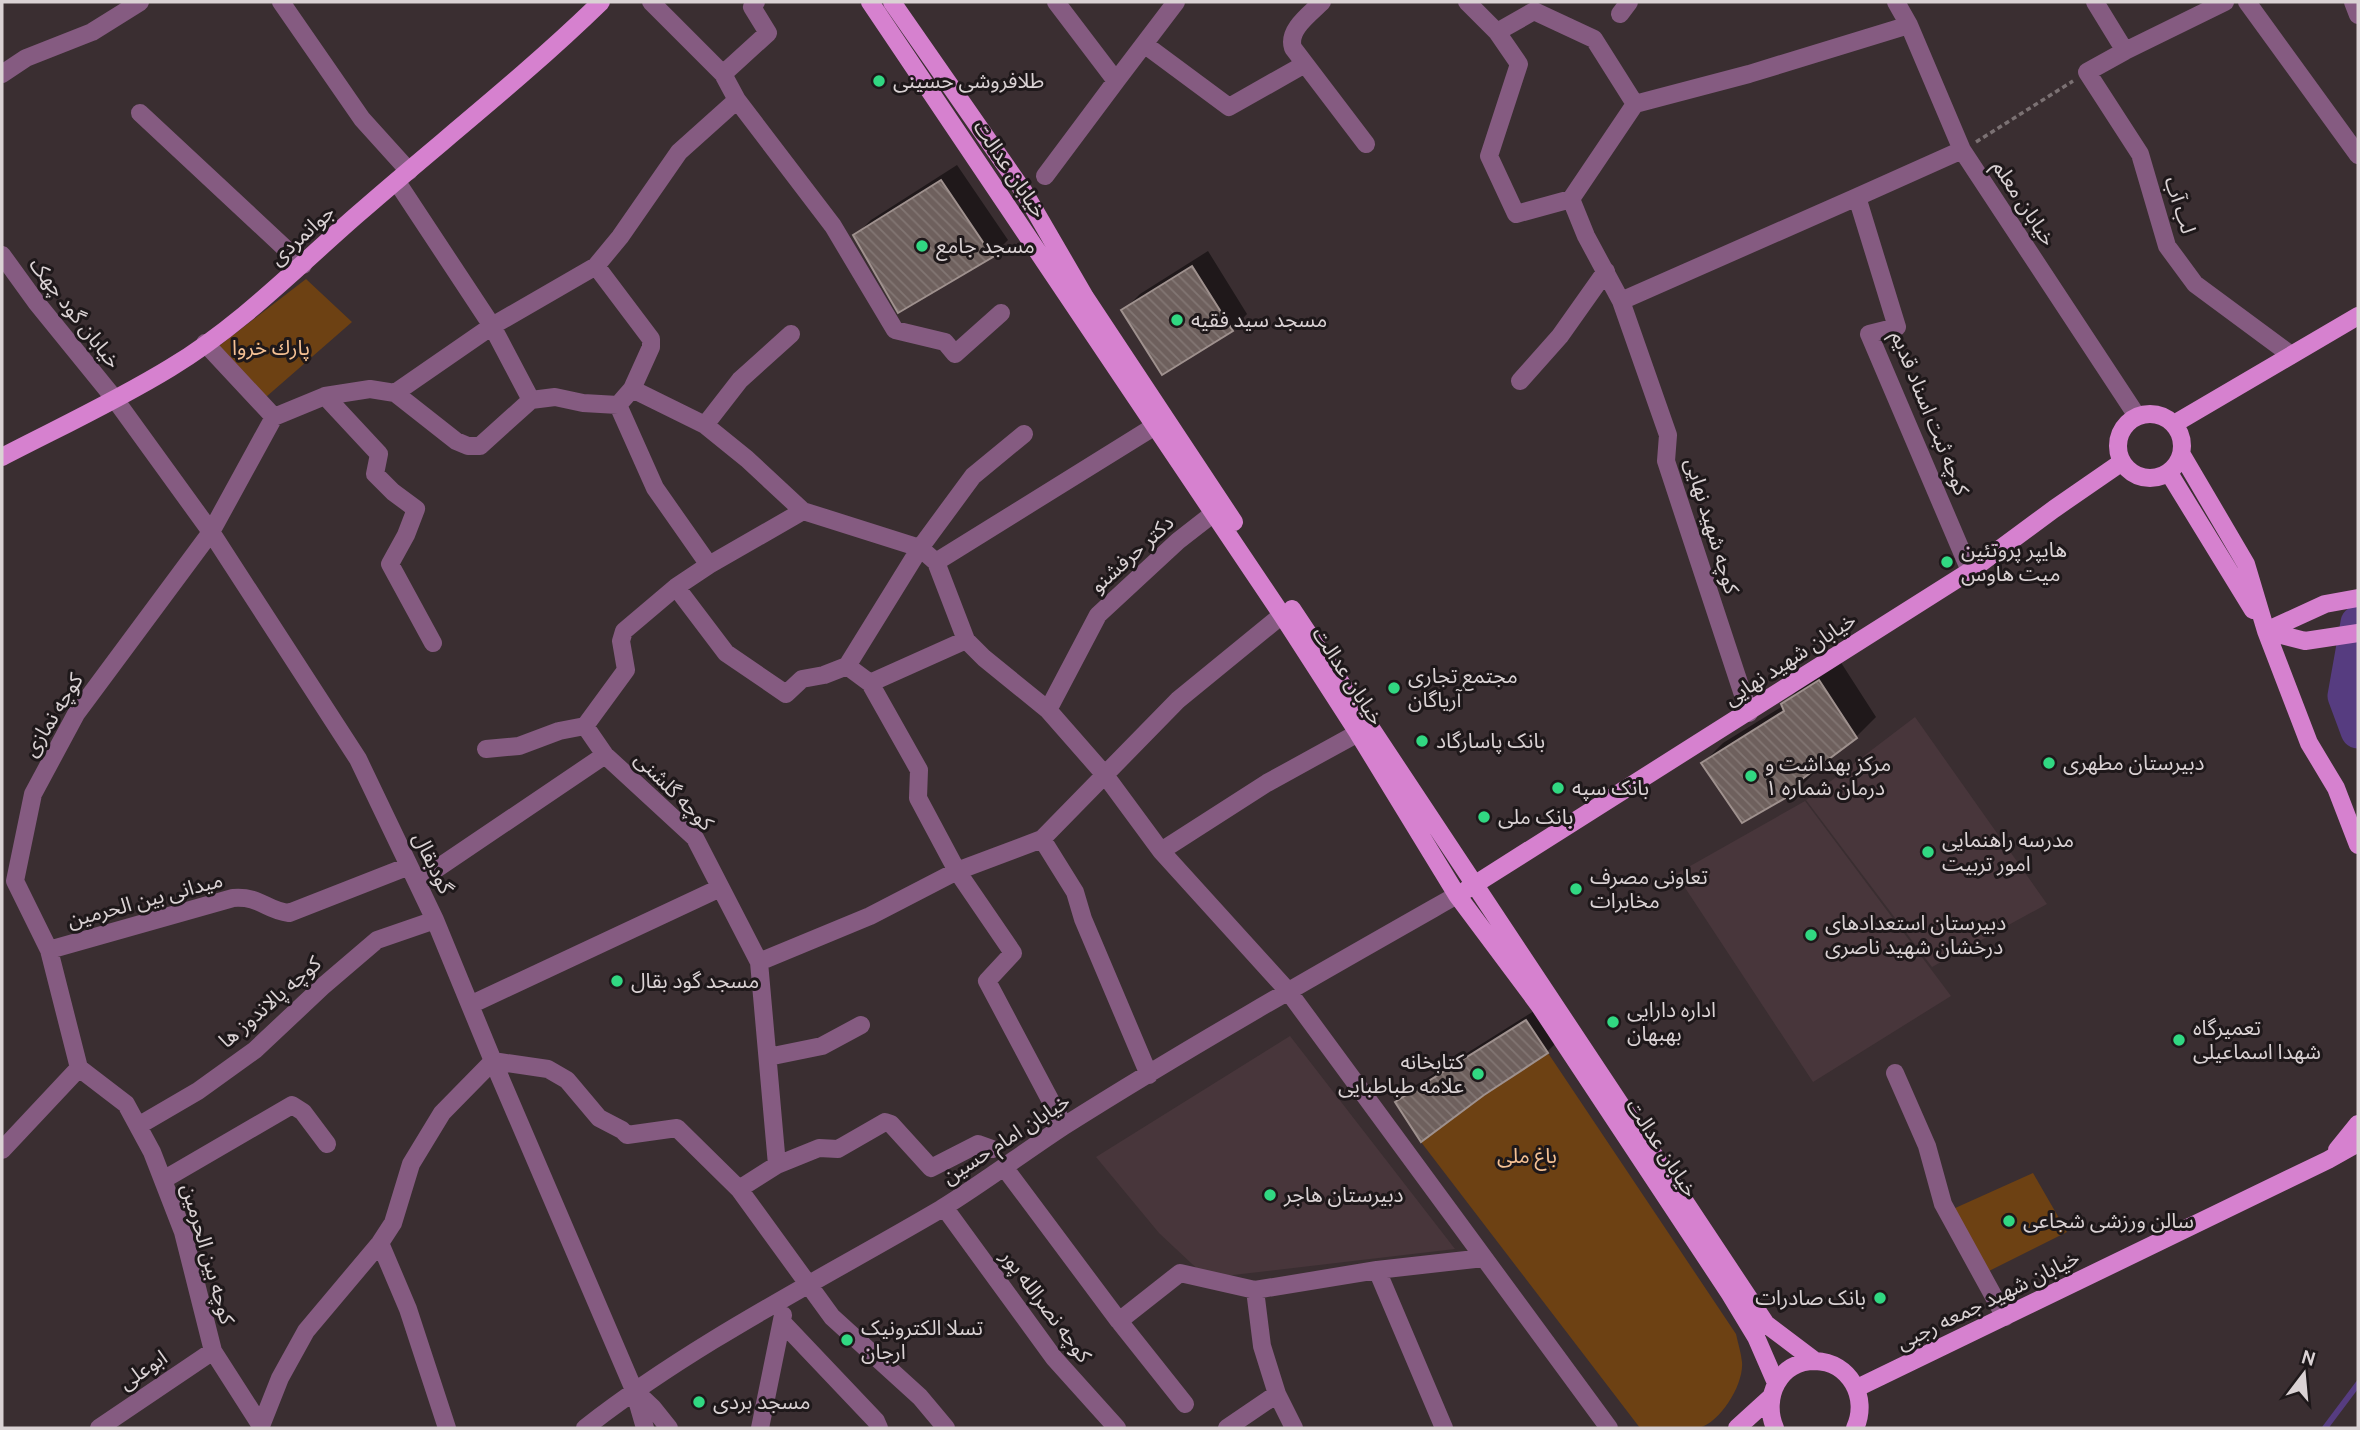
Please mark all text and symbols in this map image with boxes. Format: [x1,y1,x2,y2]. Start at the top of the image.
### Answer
place label: طلافروشی حسینی [893,68,1044,93]
marker: طلافروشی حسینی [871,73,887,89]
street label: خیابان عدالت [969,115,1052,222]
street label: خیابان معلم [1985,155,2061,252]
street label: لب آب [2159,173,2201,237]
street label: جوانمردی [264,199,339,270]
place label: مسجد جامع [936,233,1035,261]
marker: مسجد جامع [914,238,930,254]
street label: خیابان گود چهک [23,252,126,374]
place label: مسجد سید فقیه [1191,307,1327,332]
marker: مسجد سید فقیه [1169,312,1185,328]
street label: کوچه ثبت اسناد قدیم [1883,327,1975,500]
park label: پارك خروا [232,335,310,361]
street label: کوچه شهید نهایی [1679,455,1745,597]
street label: دکتر حرفشنو [1085,510,1179,598]
place label: هایپر پروتئین میت هاوس [1961,537,2067,586]
marker: هایپر پروتئین میت هاوس [1939,554,1955,570]
street label: خیابان شهید نهایی [1719,607,1860,711]
street label: خیابان عدالت [1307,622,1389,730]
place label: مجتمع تجاری آریاگان [1408,663,1518,712]
street label: کوچه نمازی [17,668,89,762]
marker: مجتمع تجاری آریاگان [1386,680,1402,696]
place label: بانک پاسارگاد [1436,728,1545,754]
marker: بانک پاسارگاد [1414,733,1430,749]
street label: کوچه گلشنی [629,746,719,836]
place label: دبیرستان مطهری [2063,750,2205,775]
place label: مرکز بهداشت و درمان شماره ۱ [1765,751,1891,800]
marker: دبیرستان مطهری [2041,755,2057,771]
marker: مرکز بهداشت و درمان شماره ۱ [1743,768,1759,784]
place label: بانک سپه [1572,775,1649,801]
marker: بانک سپه [1550,780,1566,796]
place label: بانک ملی [1498,804,1573,829]
marker: بانک ملی [1476,809,1492,825]
place label: مدرسه راهنمایی امور تربیت [1942,827,2074,876]
street label: گودبقال [408,828,459,898]
marker: مدرسه راهنمایی امور تربیت [1920,844,1936,860]
place label: تعاونی مصرف مخابرات [1590,864,1708,913]
street label: میدانی بین الحرمین [64,867,225,932]
marker: تعاونی مصرف مخابرات [1568,881,1584,897]
place label: دبیرستان استعدادهای درخشان شهید ناصری [1825,910,2006,959]
marker: دبیرستان استعدادهای درخشان شهید ناصری [1803,927,1819,943]
street label: کوچه پالاندوز ها [213,950,327,1054]
place label: مسجد گود بقال [631,968,759,993]
marker: مسجد گود بقال [609,973,625,989]
place label: اداره دارایی بهبهان [1627,997,1716,1046]
marker: اداره دارایی بهبهان [1605,1014,1621,1030]
place label: تعمیرگاه شهدا اسماعیلی [2193,1015,2321,1064]
marker: تعمیرگاه شهدا اسماعیلی [2171,1032,2187,1048]
place label: کتابخانه علامه طباطبایی [1338,1049,1464,1098]
marker: کتابخانه علامه طباطبایی [1470,1066,1486,1082]
street label: خیابان امام حسین [937,1088,1077,1193]
street label: خیابان عدالت [1621,1094,1703,1202]
park label: باغ ملی [1497,1143,1557,1171]
street label: کوچه بین الحرمین [175,1181,241,1328]
place label: دبیرستان هاجر [1283,1182,1404,1207]
marker: دبیرستان هاجر [1262,1187,1278,1203]
place label: سالن ورزشی شجاعی [2023,1208,2194,1233]
marker: سالن ورزشی شجاعی [2001,1213,2017,1229]
street label: کوچه نصرالله پور [994,1244,1097,1368]
street label: خیابان شهید جمعه رجبی [1892,1244,2083,1355]
place label: بانک صادرات [1755,1285,1866,1310]
marker: بانک صادرات [1872,1290,1888,1306]
place label: تسلا الکترونیک ارجان [861,1315,983,1364]
marker: تسلا الکترونیک ارجان [839,1332,855,1348]
north arrow [2269,1339,2339,1409]
street label: ابوعلی [114,1344,172,1395]
text: N [2299,1345,2318,1371]
place label: مسجد بردی [713,1389,810,1414]
marker: مسجد بردی [691,1394,707,1410]

